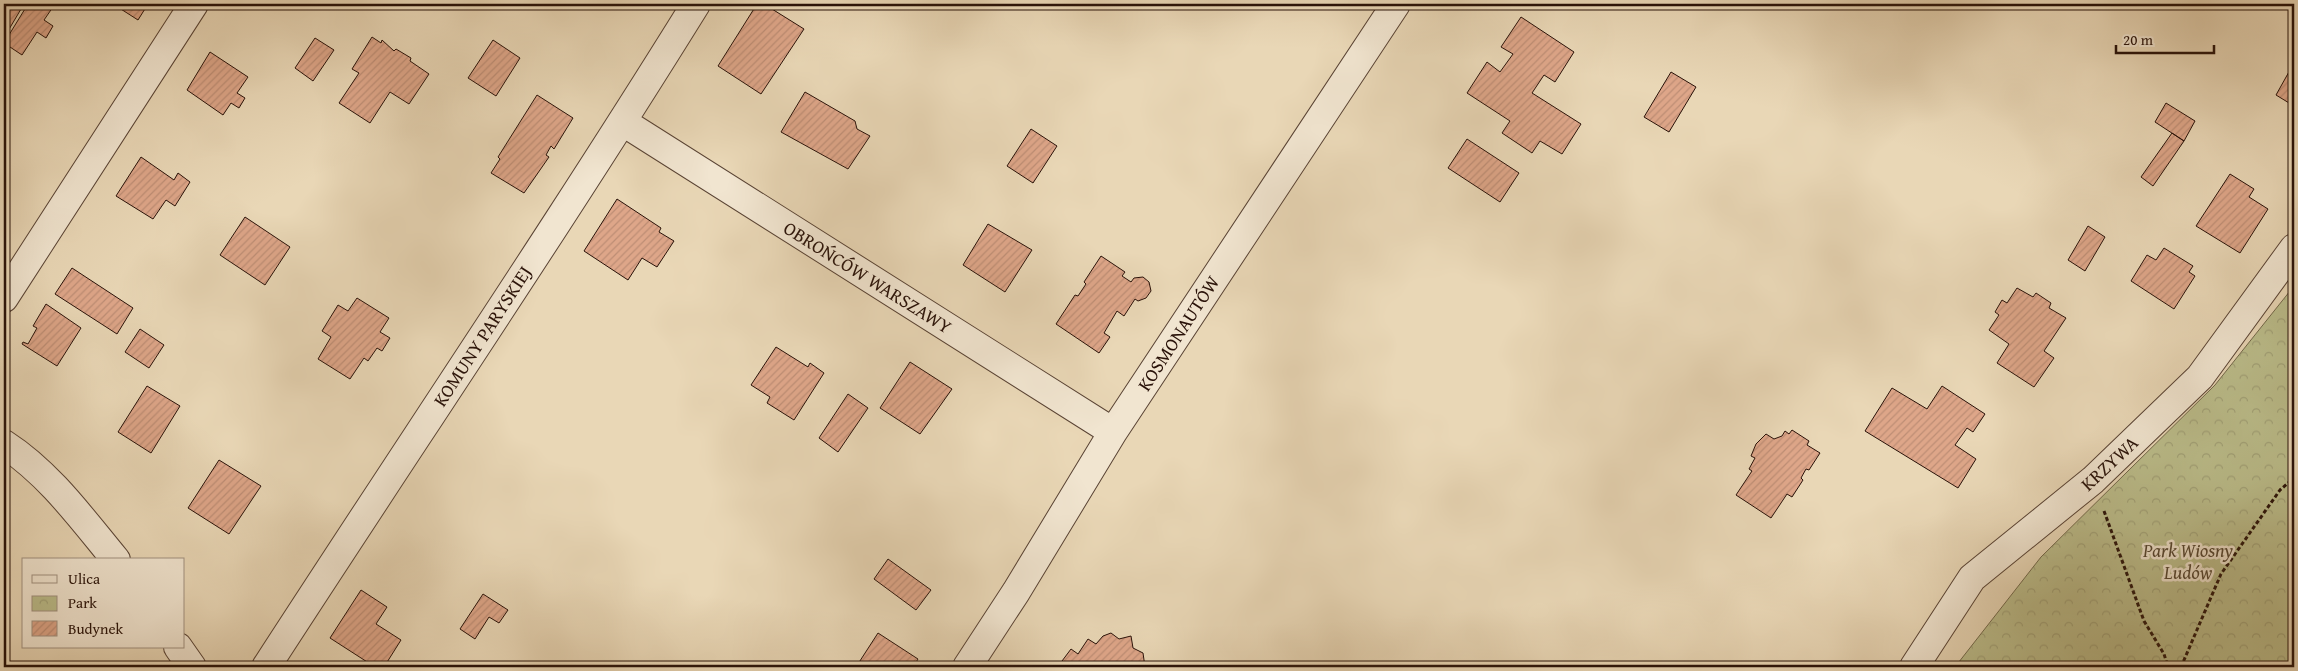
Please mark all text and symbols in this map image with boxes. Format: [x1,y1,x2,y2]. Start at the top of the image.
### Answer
scale bar [2116,22,2213,54]
text: 20 m [2123,29,2154,50]
street label: OBROŃCÓW WARSZAWY [778,214,958,341]
street label: KOMUNY PARYSKIEJ [426,260,538,412]
street label: KOSMONAUTÓW [1130,270,1226,396]
street label: KRZYWA [2074,429,2144,497]
park label: Park Wiosny Ludów [2142,536,2233,586]
legend [22,558,185,648]
text: Ulica [68,568,100,589]
text: Park [68,592,97,613]
text: Budynek [68,618,124,639]

